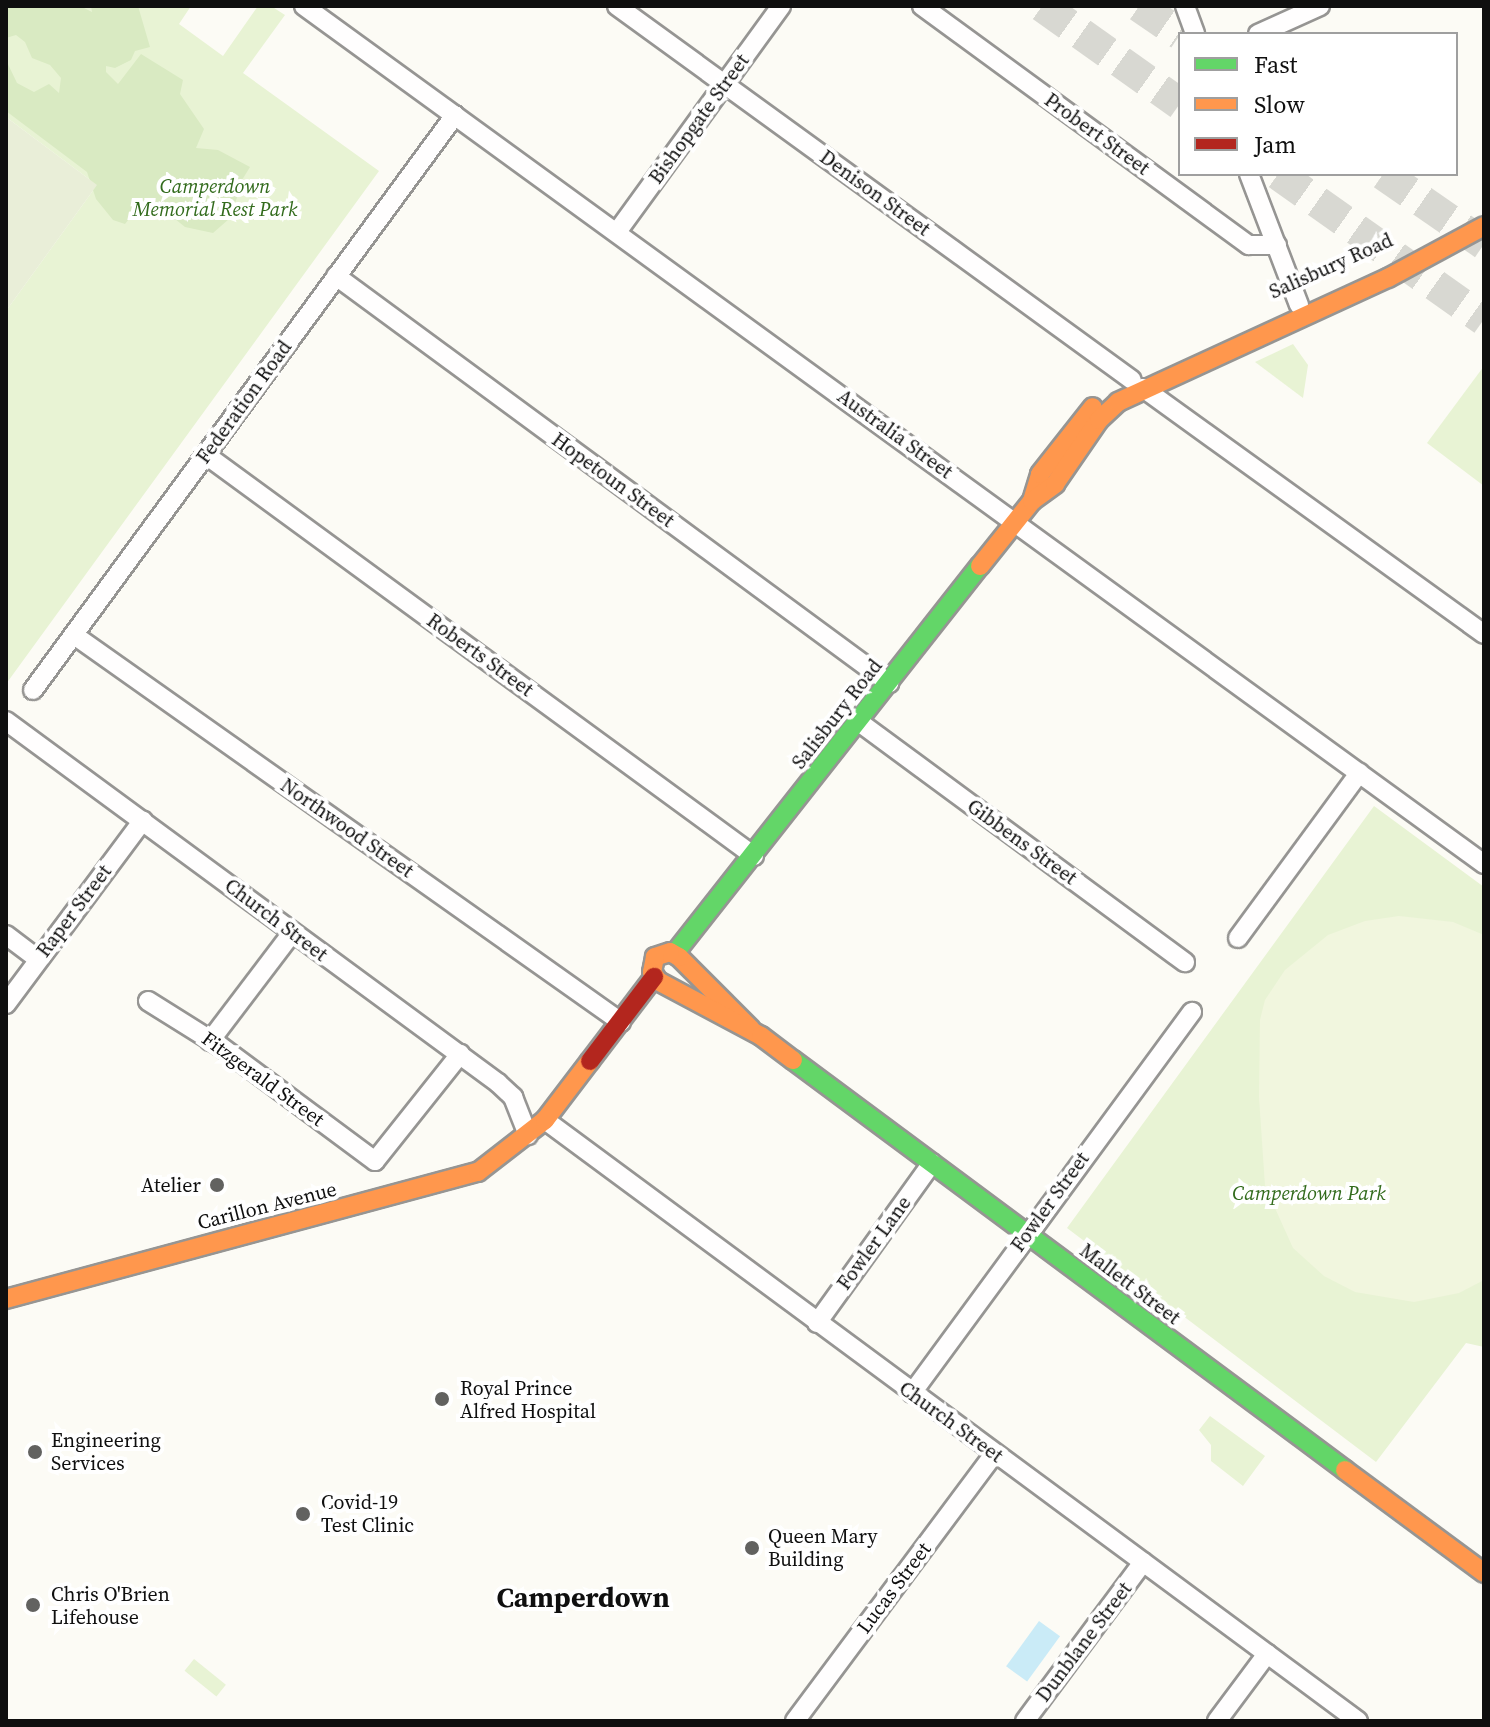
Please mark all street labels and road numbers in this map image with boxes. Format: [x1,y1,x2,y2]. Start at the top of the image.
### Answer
street label: Bishopgate Street [644,49,754,189]
street label: Probert Street [1040,88,1154,180]
street label: Denison Street [815,145,935,241]
street label: Salisbury Road [1266,228,1396,304]
street label: Federation Road [191,336,297,468]
street label: Australia Street [833,384,957,484]
street label: Hopetoun Street [547,428,679,532]
street label: Roberts Street [422,608,538,702]
street label: Salisbury Road [787,654,887,774]
street label: Northwood Street [276,773,418,883]
street label: Gibbens Street [962,794,1082,890]
street label: Raper Street [31,860,117,962]
street label: Church Street [220,874,332,966]
street label: Fitzgerald Street [197,1027,329,1131]
street label: Fowler Street [1006,1147,1094,1257]
street label: Carillon Avenue [195,1177,339,1235]
street label: Fowler Lane [832,1191,916,1295]
street label: Mallett Street [1075,1238,1185,1330]
street label: Church Street [894,1376,1008,1468]
street label: Lucas Street [852,1538,936,1638]
street label: Dunblane Street [1031,1577,1137,1707]

